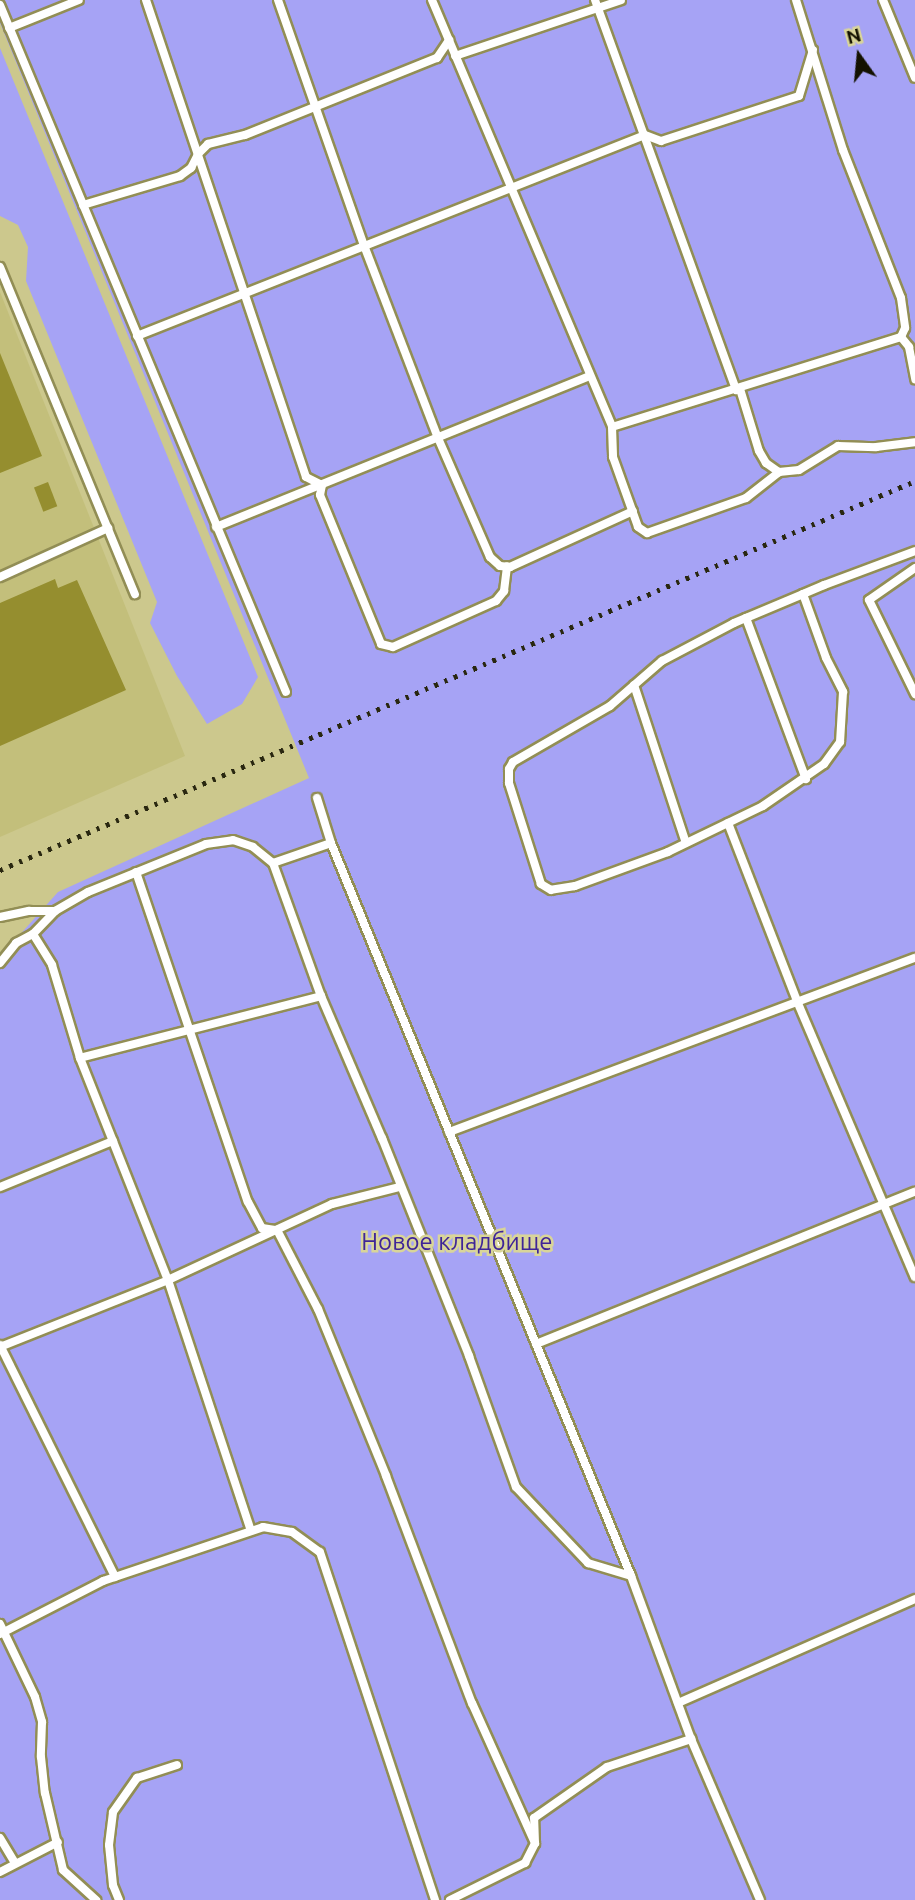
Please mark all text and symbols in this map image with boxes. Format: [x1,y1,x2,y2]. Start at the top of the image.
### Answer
north arrow [824,21,894,91]
text: N [844,23,863,48]
park label: Новое кладбище [361,1228,553,1256]

